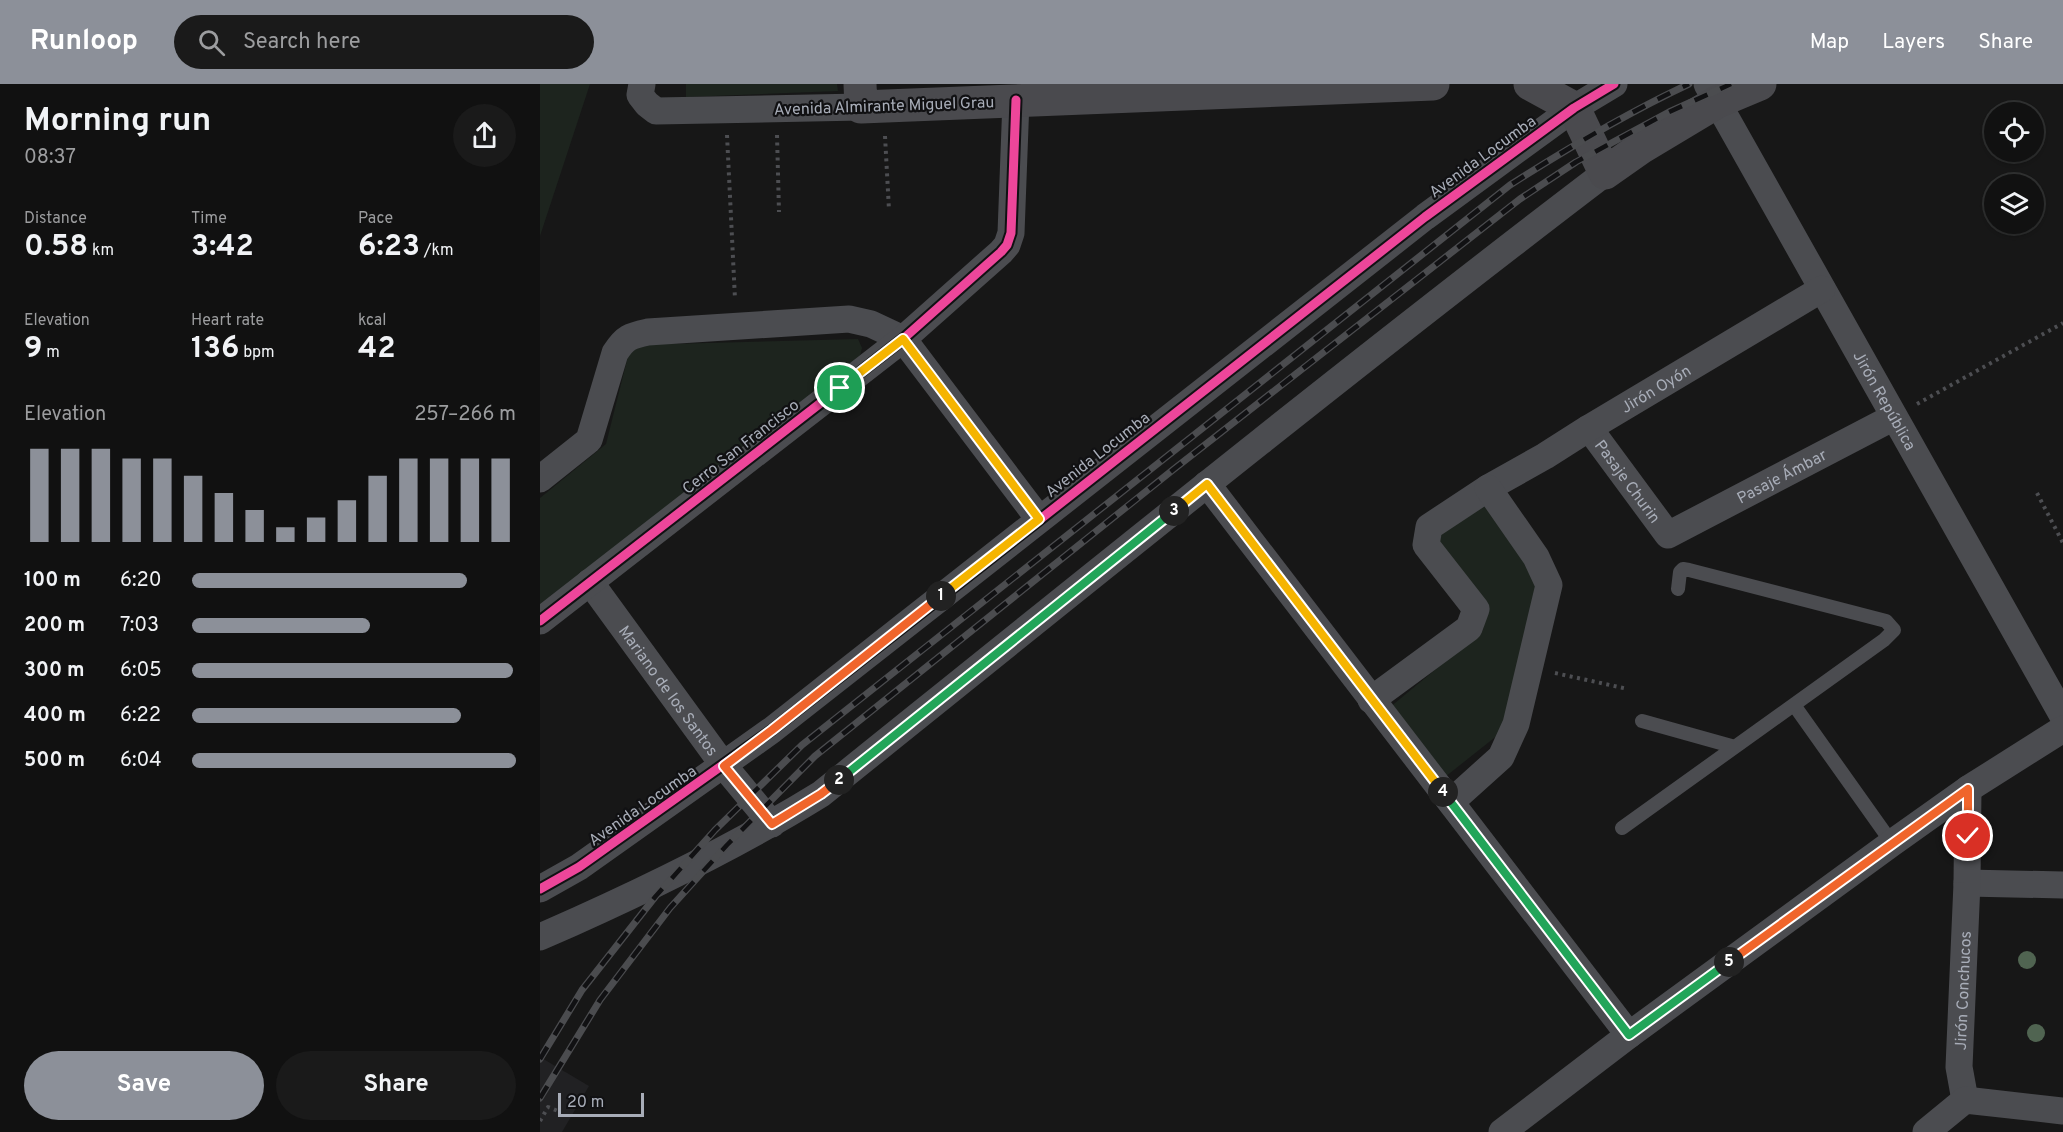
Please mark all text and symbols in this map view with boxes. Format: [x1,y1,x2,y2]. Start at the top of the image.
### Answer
search box [174,15,594,69]
text: Runloop [30,24,138,60]
icon: search [195,26,228,59]
text: Search here [243,29,361,56]
text: Map [1810,29,1849,56]
text: Layers [1882,29,1945,56]
text: Share [1978,29,2033,56]
street label: Avenida Almirante Miguel Grau [774,93,995,121]
text: Morning run [24,101,211,143]
map controls [1984,102,2044,234]
button: locate [1984,102,2044,162]
button: share [453,104,516,167]
street label: Avenida Locumba [1426,112,1541,203]
text: 08:37 [24,145,76,171]
button: layers [1984,174,2044,234]
text: Distance [24,209,87,229]
text: Time [191,209,227,229]
text: Pace [358,209,393,229]
text: 0.58 [24,229,88,266]
text: 3:42 [191,229,254,266]
text: 6:23 [358,229,420,266]
text: km [88,241,114,261]
text: /km [420,241,454,261]
text: Elevation [24,311,90,331]
text: Heart rate [191,311,264,331]
text: kcal [358,311,386,331]
text: 9 [24,331,42,368]
text: 136 [191,331,239,368]
text: 42 [358,331,396,368]
text: m [42,343,60,363]
text: bpm [239,343,275,363]
street label: Jirón República [1847,348,1919,455]
street label: Jirón Oyón [1618,361,1695,419]
pin [814,362,865,413]
icon: arrive [823,371,856,404]
street label: Cerro San Francisco [679,396,804,499]
text: Elevation [24,402,106,428]
text: 257–266 m [414,402,516,428]
street label: Avenida Locumba [1042,408,1155,503]
street label: Pasaje Churin [1589,437,1664,528]
street label: Pasaje Ámbar [1734,446,1831,509]
pin: 3 [1159,496,1189,526]
text: 3 [1169,501,1179,521]
text: 100 m [24,568,81,594]
text: 6:20 [120,568,162,594]
pin: 1 [926,581,956,611]
text: 1 [938,586,944,606]
text: 200 m [24,613,85,639]
text: 7:03 [120,613,159,639]
street label: Mariano de los Santos [613,622,721,761]
text: 300 m [24,658,85,684]
text: 6:05 [120,658,162,684]
text: 400 m [24,703,86,729]
text: 6:22 [120,703,161,729]
text: 500 m [24,748,85,774]
text: 6:04 [120,748,162,774]
street label: Avenida Locumba [585,762,701,851]
pin: 2 [824,765,854,795]
text: 2 [834,770,844,790]
pin: 4 [1428,777,1458,807]
text: 4 [1438,782,1448,802]
pin [1942,810,1993,861]
icon: check [1951,819,1984,852]
street label: Jirón Conchucos [1952,931,1977,1051]
pin: 5 [1714,947,1744,977]
text: 5 [1724,952,1734,972]
button: Save [24,1051,264,1120]
button: Share [276,1051,516,1120]
scale bar [558,1090,644,1118]
text: 20 m [567,1093,604,1113]

